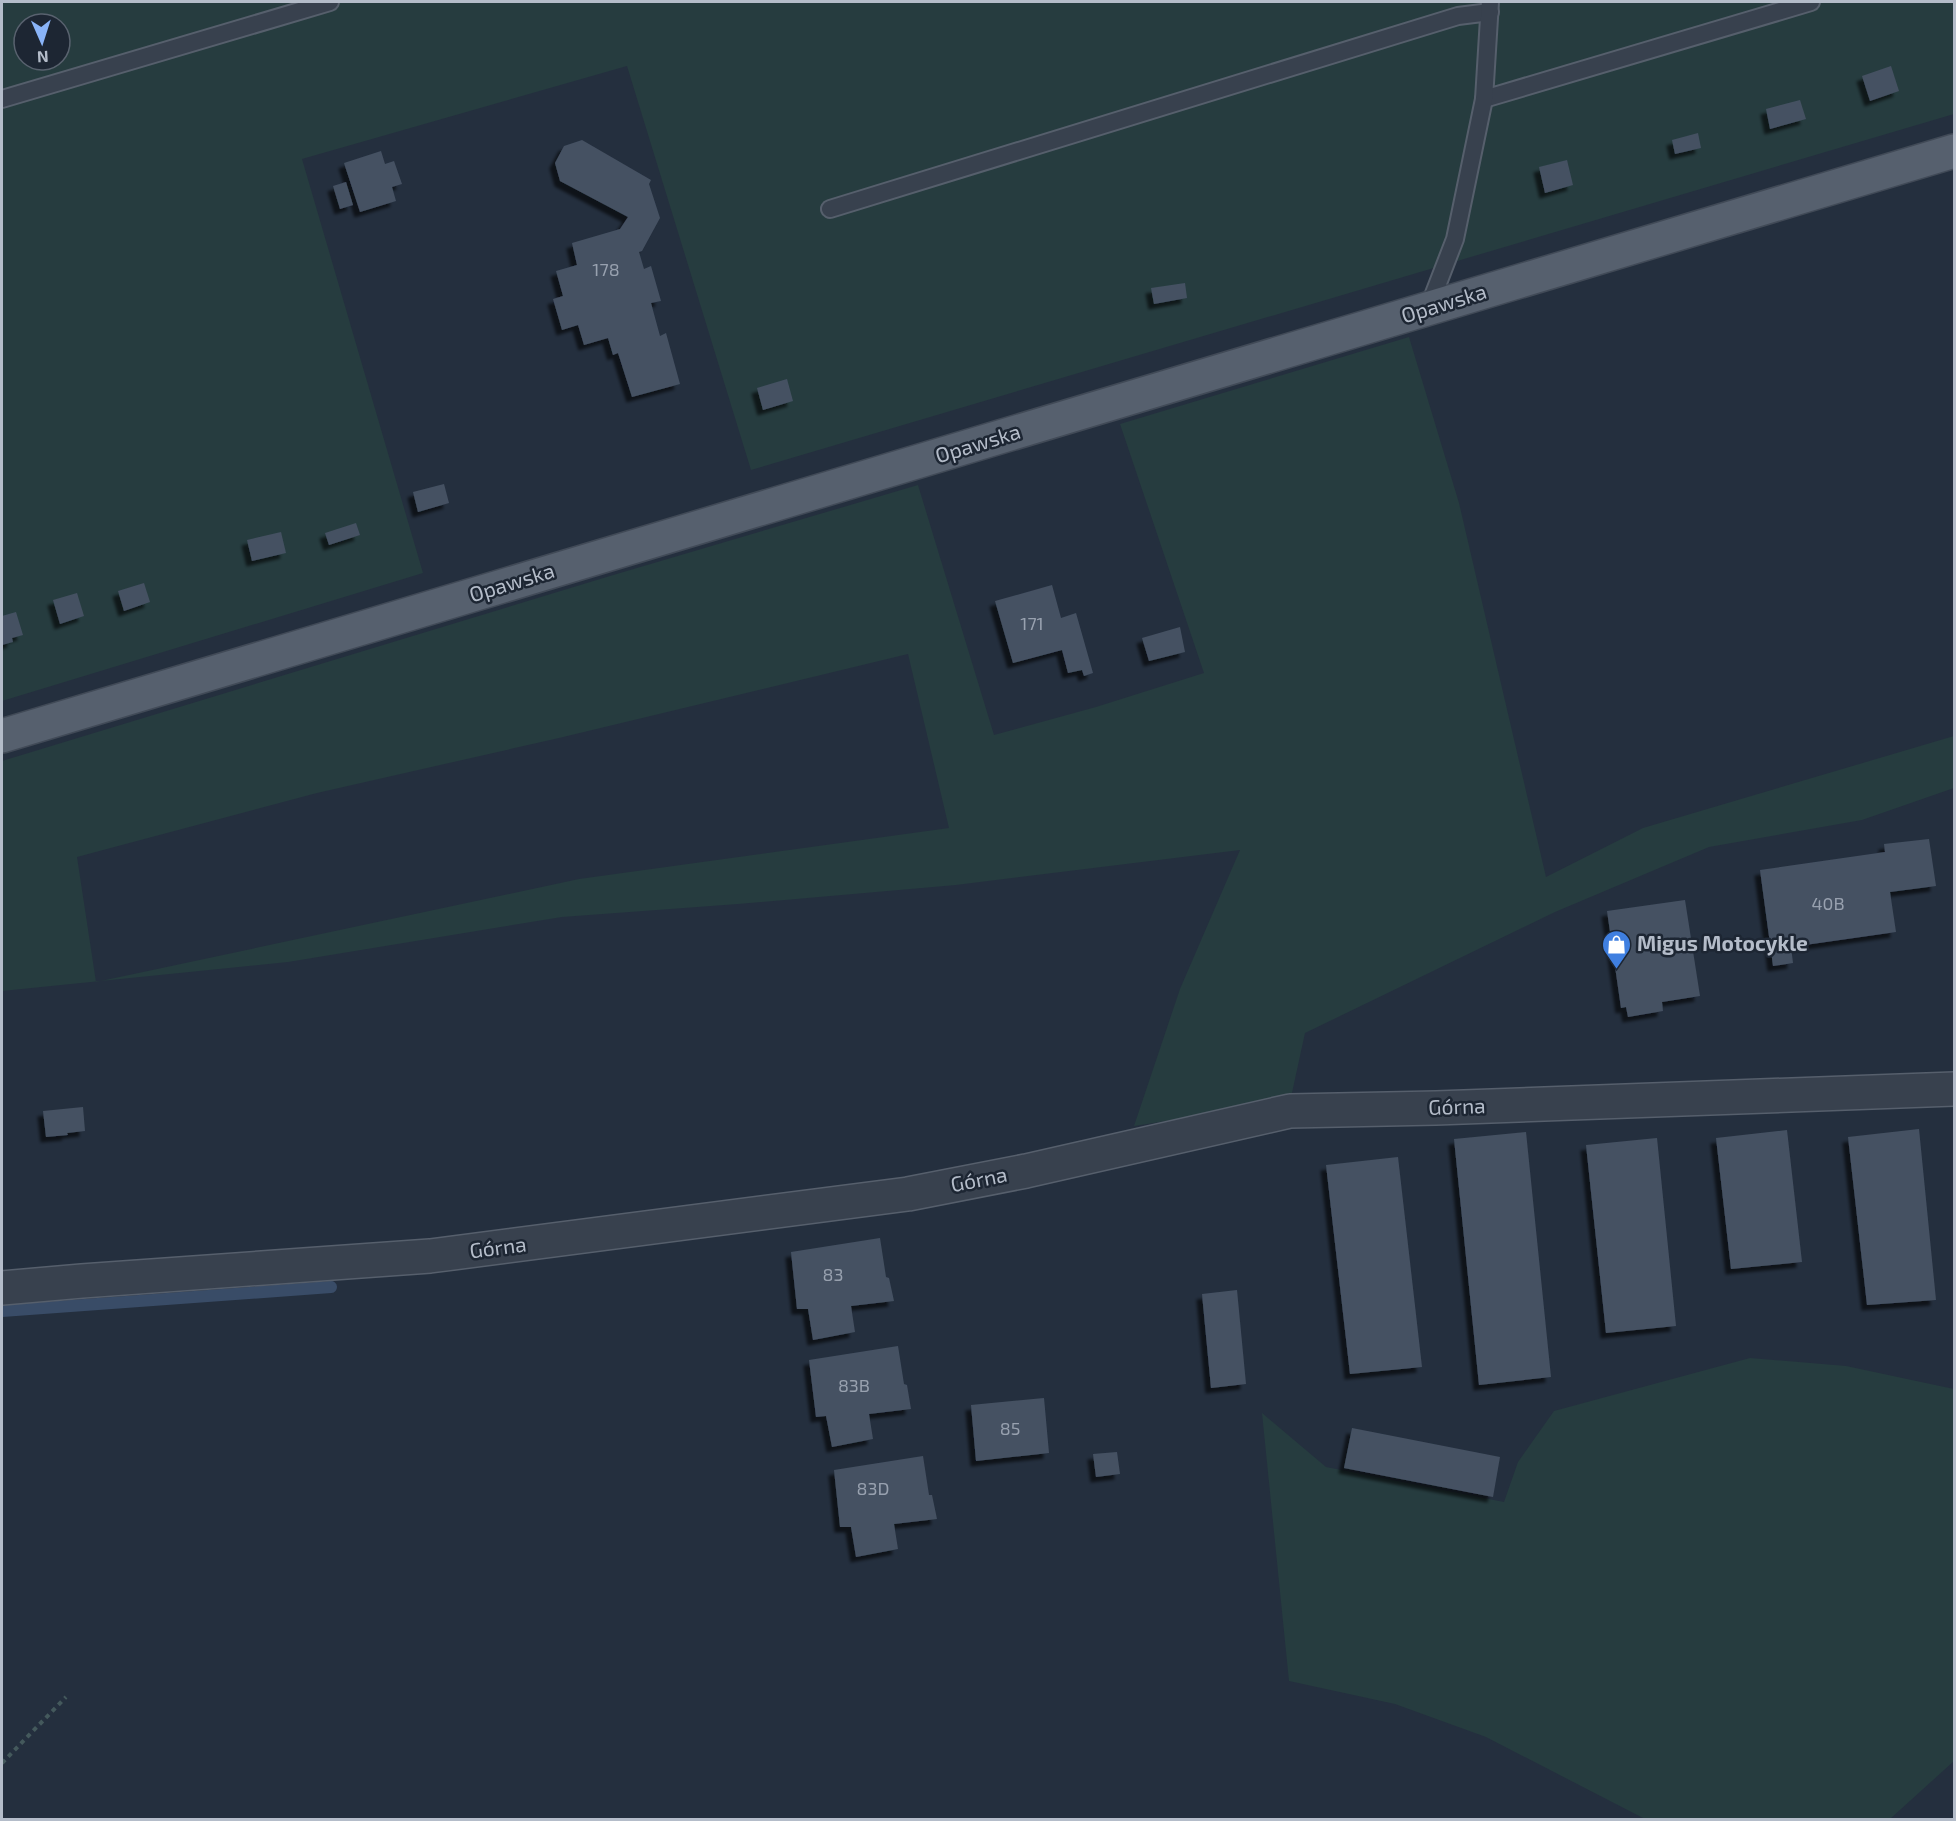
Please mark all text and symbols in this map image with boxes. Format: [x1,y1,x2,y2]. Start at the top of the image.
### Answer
north arrow [12,12,72,72]
text: N [37,48,49,67]
house number: 178 [592,258,620,280]
street label: Opawska [1398,278,1489,327]
street label: Opawska [932,418,1023,467]
street label: Opawska [466,557,557,606]
house number: 171 [1020,612,1044,634]
house number: 40B [1811,892,1845,914]
shop icon: Migus Motocykle [1600,928,1632,970]
place label: Migus Motocykle [1637,930,1808,956]
street label: Górna [1428,1092,1486,1119]
street label: Górna [948,1161,1009,1196]
street label: Górna [468,1231,528,1262]
house number: 83 [823,1263,843,1285]
house number: 83B [838,1374,870,1396]
house number: 85 [1000,1417,1020,1439]
house number: 83D [857,1477,889,1499]

